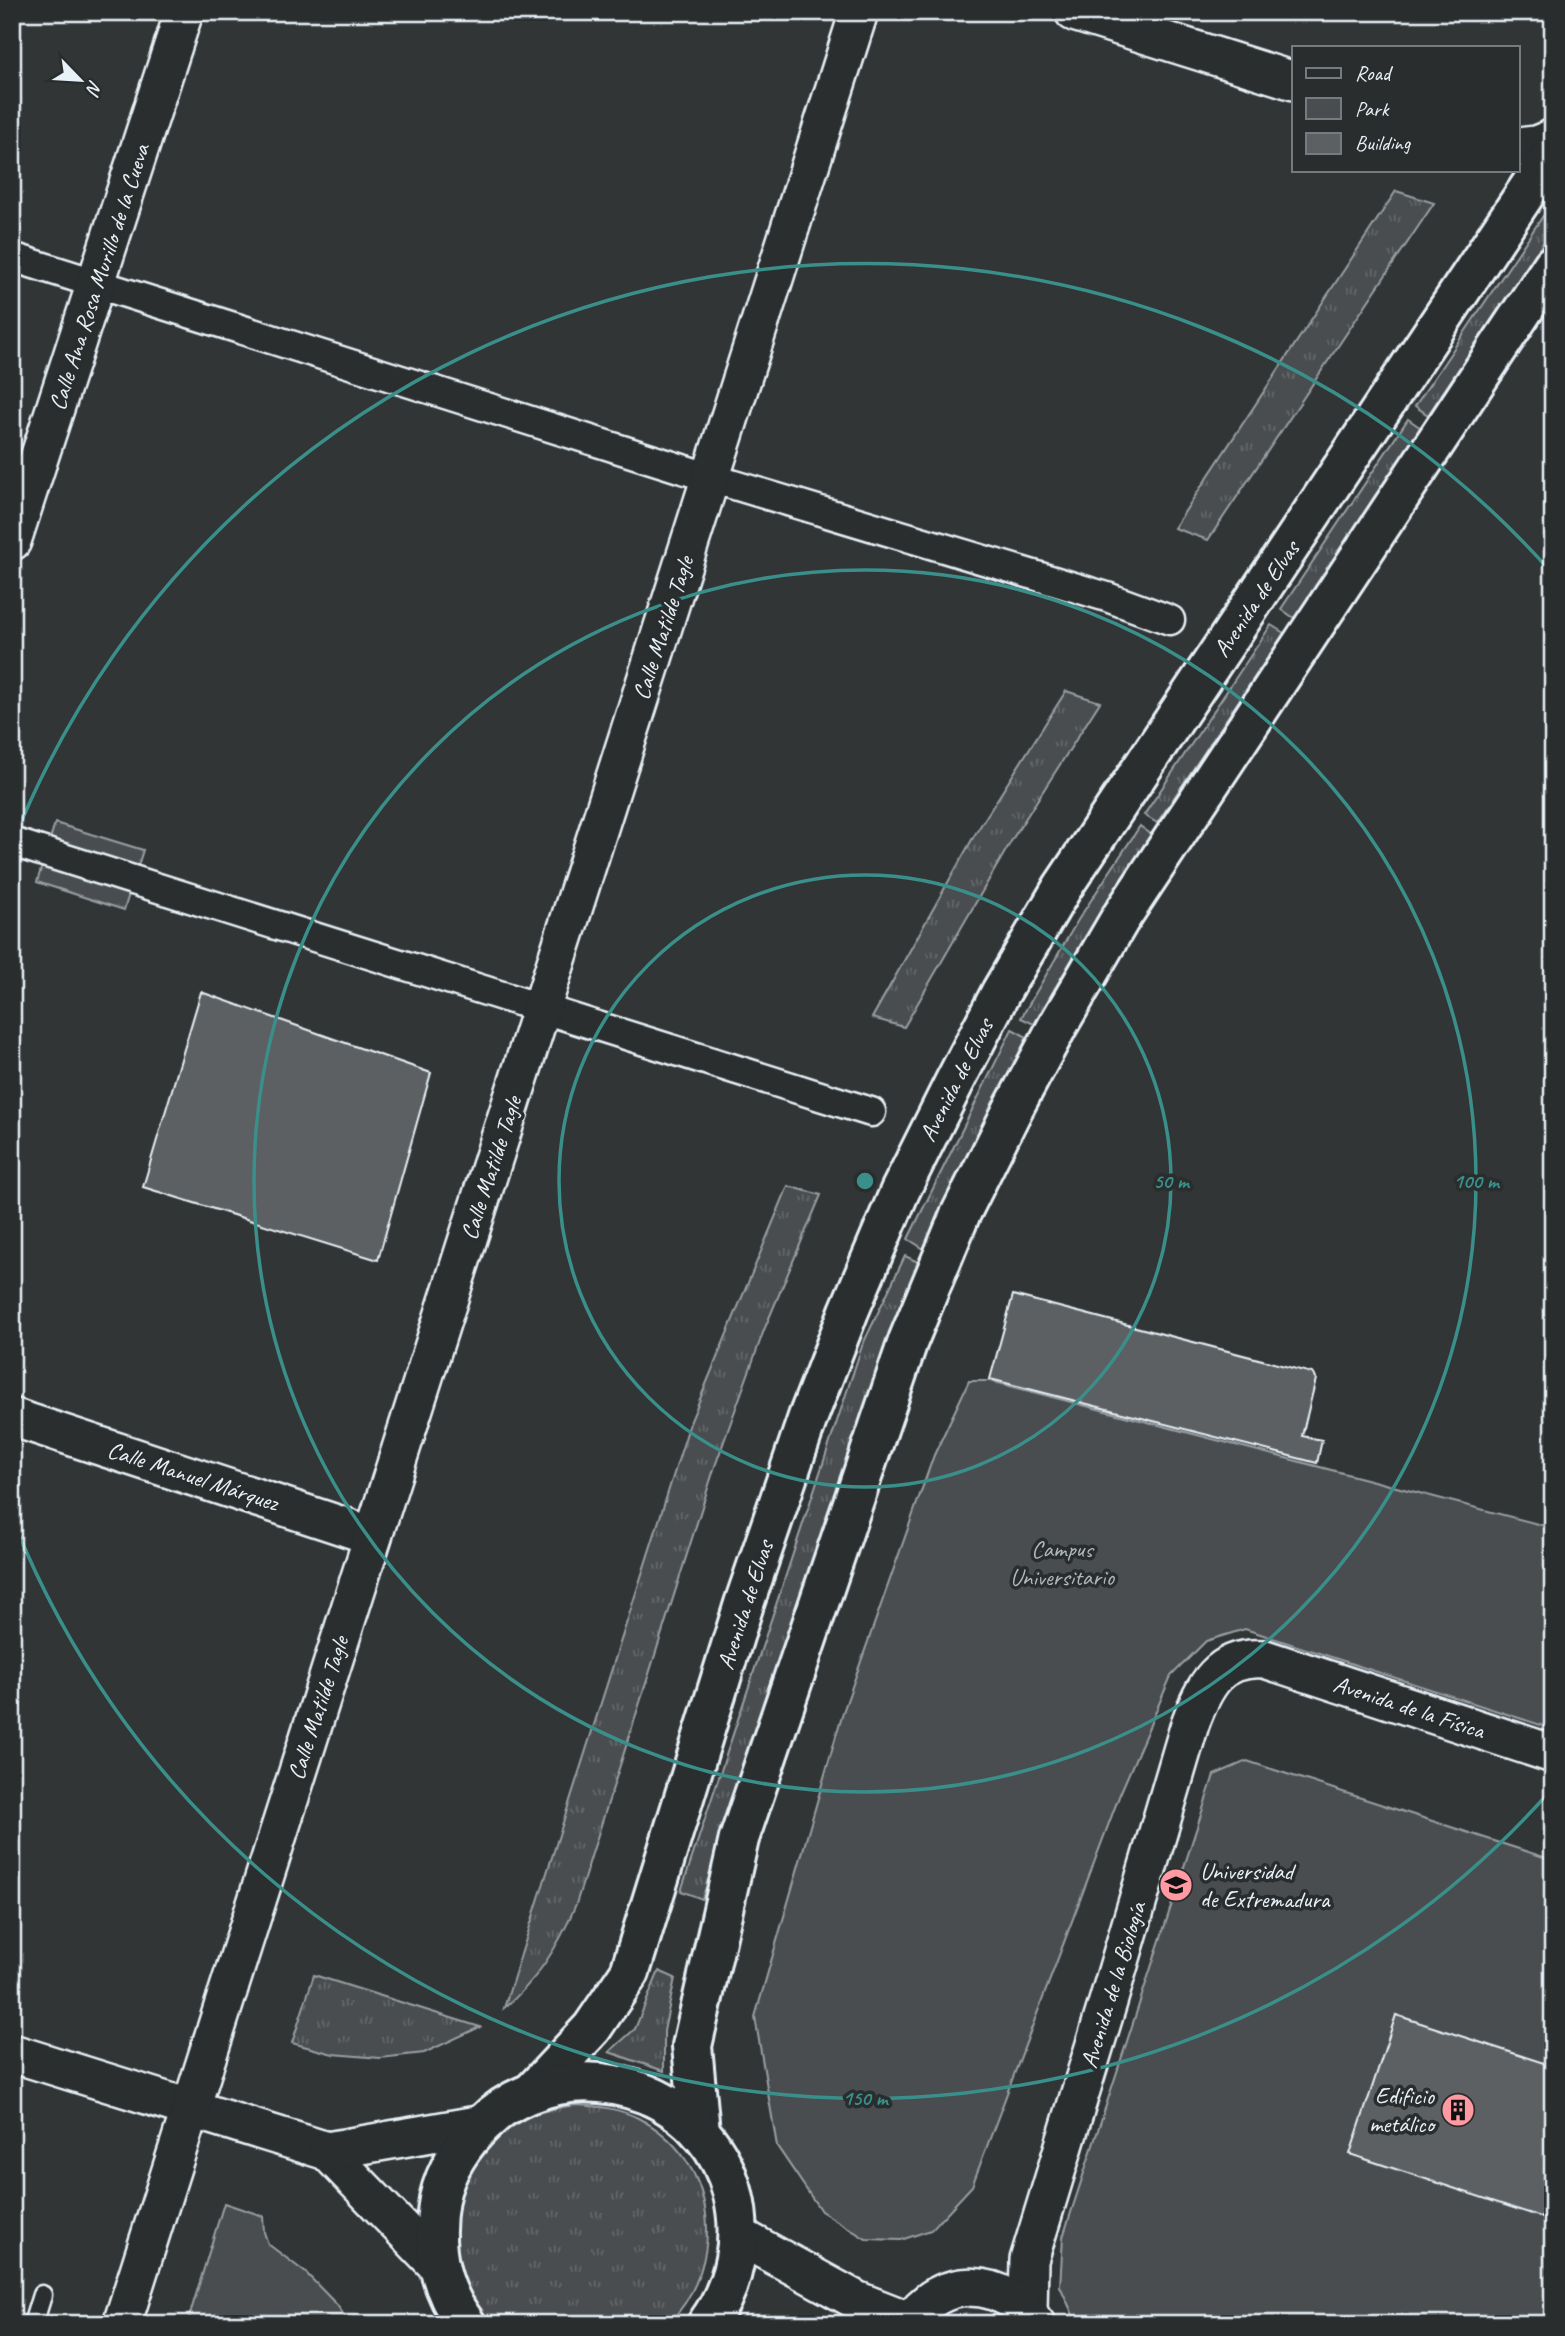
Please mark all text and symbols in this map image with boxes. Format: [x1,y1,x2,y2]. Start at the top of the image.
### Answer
north arrow [46,46,116,116]
legend [1292,46,1520,172]
text: Road [1355,60,1394,86]
text: N [80,76,108,100]
text: Park [1355,96,1390,122]
text: Building [1355,130,1412,156]
street label: Calle Ana Rosa Murillo de la Cueva [42,139,157,414]
street label: Avenida de Elvas [1206,533,1307,663]
street label: Calle Matilde Tagle [626,550,701,703]
street label: Avenida de Elvas [912,1011,1001,1146]
street label: Calle Matilde Tagle [454,1090,529,1243]
text: 50 m [1153,1168,1191,1194]
text: 100 m [1453,1168,1501,1194]
centre of rings [853,1169,877,1193]
street label: Calle Manuel Márquez [104,1434,284,1518]
street label: Avenida de Elvas [710,1534,781,1673]
park label: Campus Universitario [1010,1534,1115,1592]
street label: Calle Matilde Tagle [281,1630,356,1783]
street label: Avenida de la Física [1330,1669,1489,1746]
place label: Universidad de Extremadura [1200,1856,1331,1914]
school or university icon: Universidad de Extremadura [1157,1866,1195,1904]
street label: Avenida de la Biología [1074,1897,1153,2072]
place label: Edificio metálico [1369,2081,1437,2139]
text: 150 m [842,2085,890,2111]
building icon: Edificio metálico [1439,2091,1477,2129]

